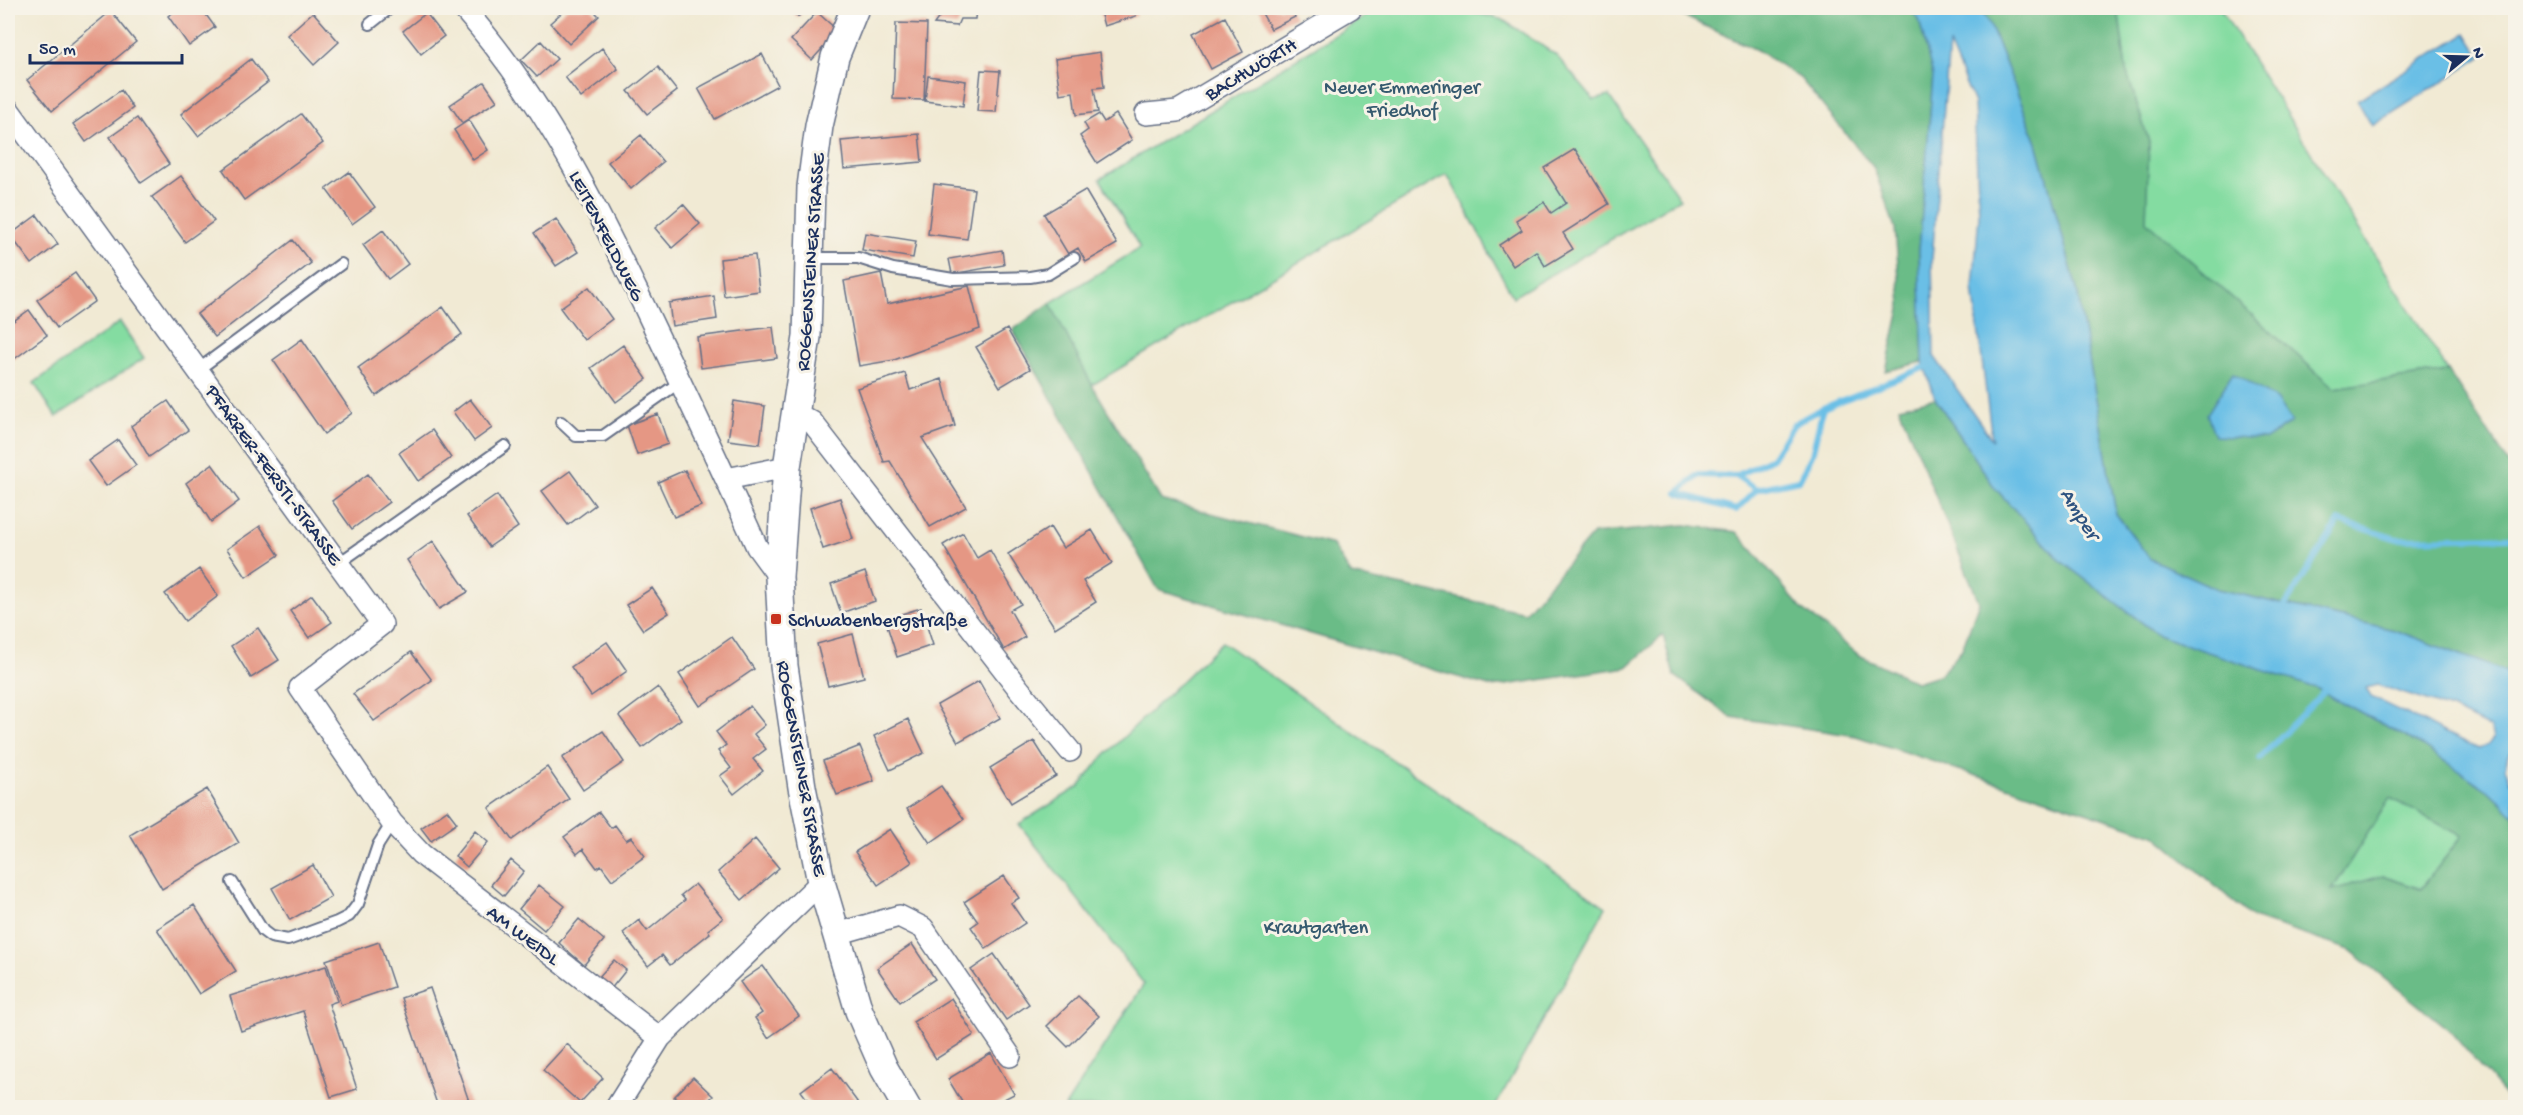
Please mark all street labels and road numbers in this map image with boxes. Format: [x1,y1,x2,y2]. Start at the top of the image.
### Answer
street label: BACHWÖRTH [1201,34,1302,108]
street label: ROGGENSTEINER STRASSE [793,151,832,372]
street label: LEITENFELDWEG [562,168,648,307]
street label: PFARRER-FERSTL-STRASSE [198,381,346,572]
street label: ROGGENSTEINER STRASSE [769,659,830,880]
street label: AM WEIDL [481,902,563,972]

